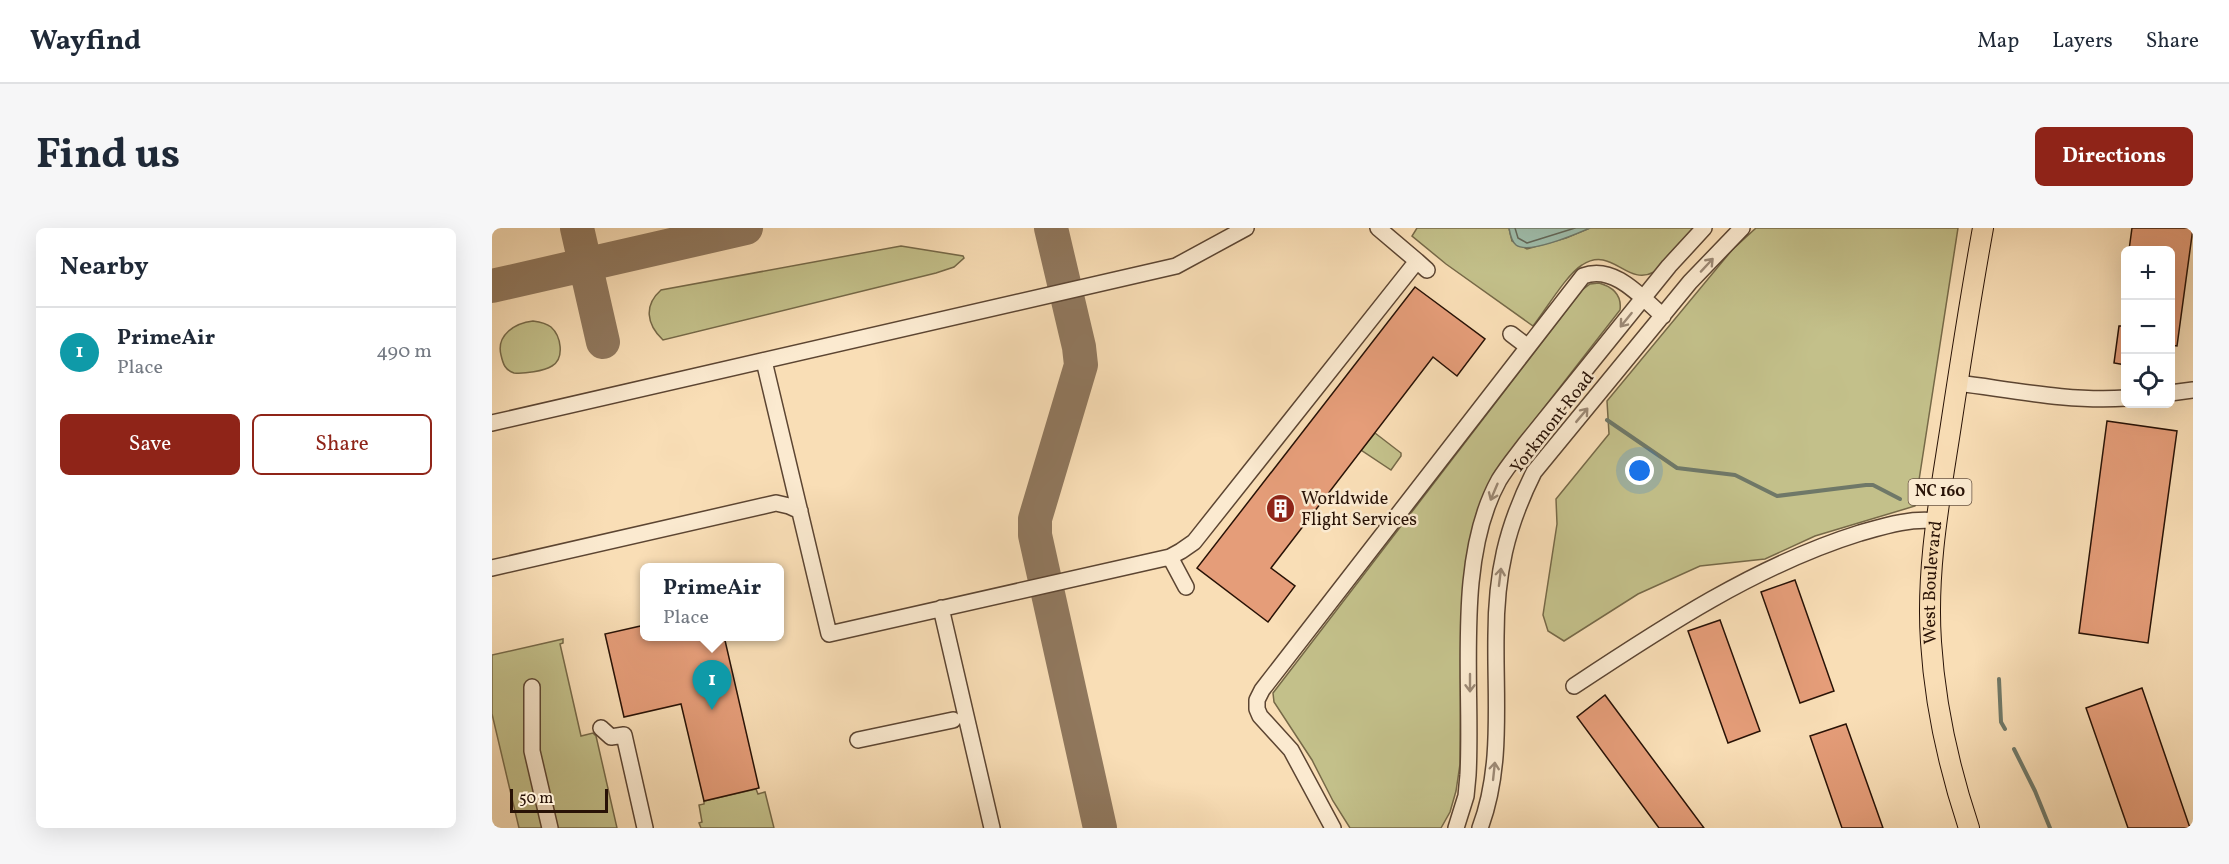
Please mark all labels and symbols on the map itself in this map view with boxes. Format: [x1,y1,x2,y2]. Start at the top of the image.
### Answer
one-way arrow [1699,257,1714,272]
one-way arrow [1619,312,1632,328]
street label: Yorkmont Road [1505,367,1601,479]
one-way arrow [1575,408,1589,423]
your location [1625,456,1654,485]
road number: NC 160 [1908,479,1972,505]
one-way arrow [1488,482,1499,500]
place label: Worldwide Flight Services [1301,487,1417,533]
building icon: Worldwide Flight Services [1264,493,1296,525]
street label: West Boulevard [1917,519,1949,645]
one-way arrow [1494,567,1505,587]
pin: 1 [692,660,732,710]
one-way arrow [1464,673,1476,693]
one-way arrow [1489,762,1500,782]
scale bar [510,786,608,814]

